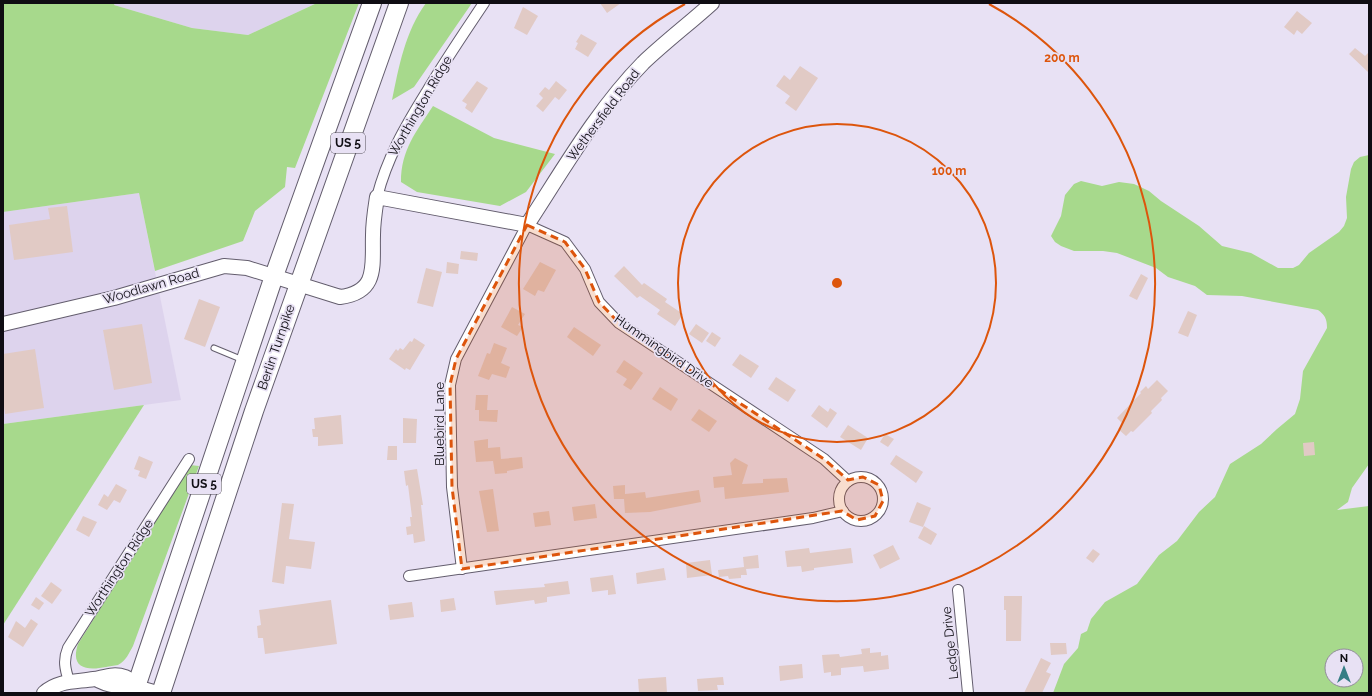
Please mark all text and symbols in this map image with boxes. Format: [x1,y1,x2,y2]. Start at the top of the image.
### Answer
text: 200 m [1044,51,1080,65]
street label: Worthington Ridge [385,53,455,159]
street label: Wethersfield Road [564,66,642,164]
road number: US 5 [331,133,365,153]
text: 100 m [932,164,966,178]
street label: Woodlawn Road [101,265,201,307]
centre of rings [830,276,844,290]
street label: Berlin Turnpike [254,302,298,392]
street label: Hummingbird Drive [612,311,717,391]
street label: Bluebird Lane [432,382,447,466]
road number: US 5 [187,474,221,494]
street label: Worthington Ridge [82,516,156,620]
street label: Ledge Drive [939,605,961,680]
north arrow [1324,648,1364,688]
text: N [1340,652,1348,665]

